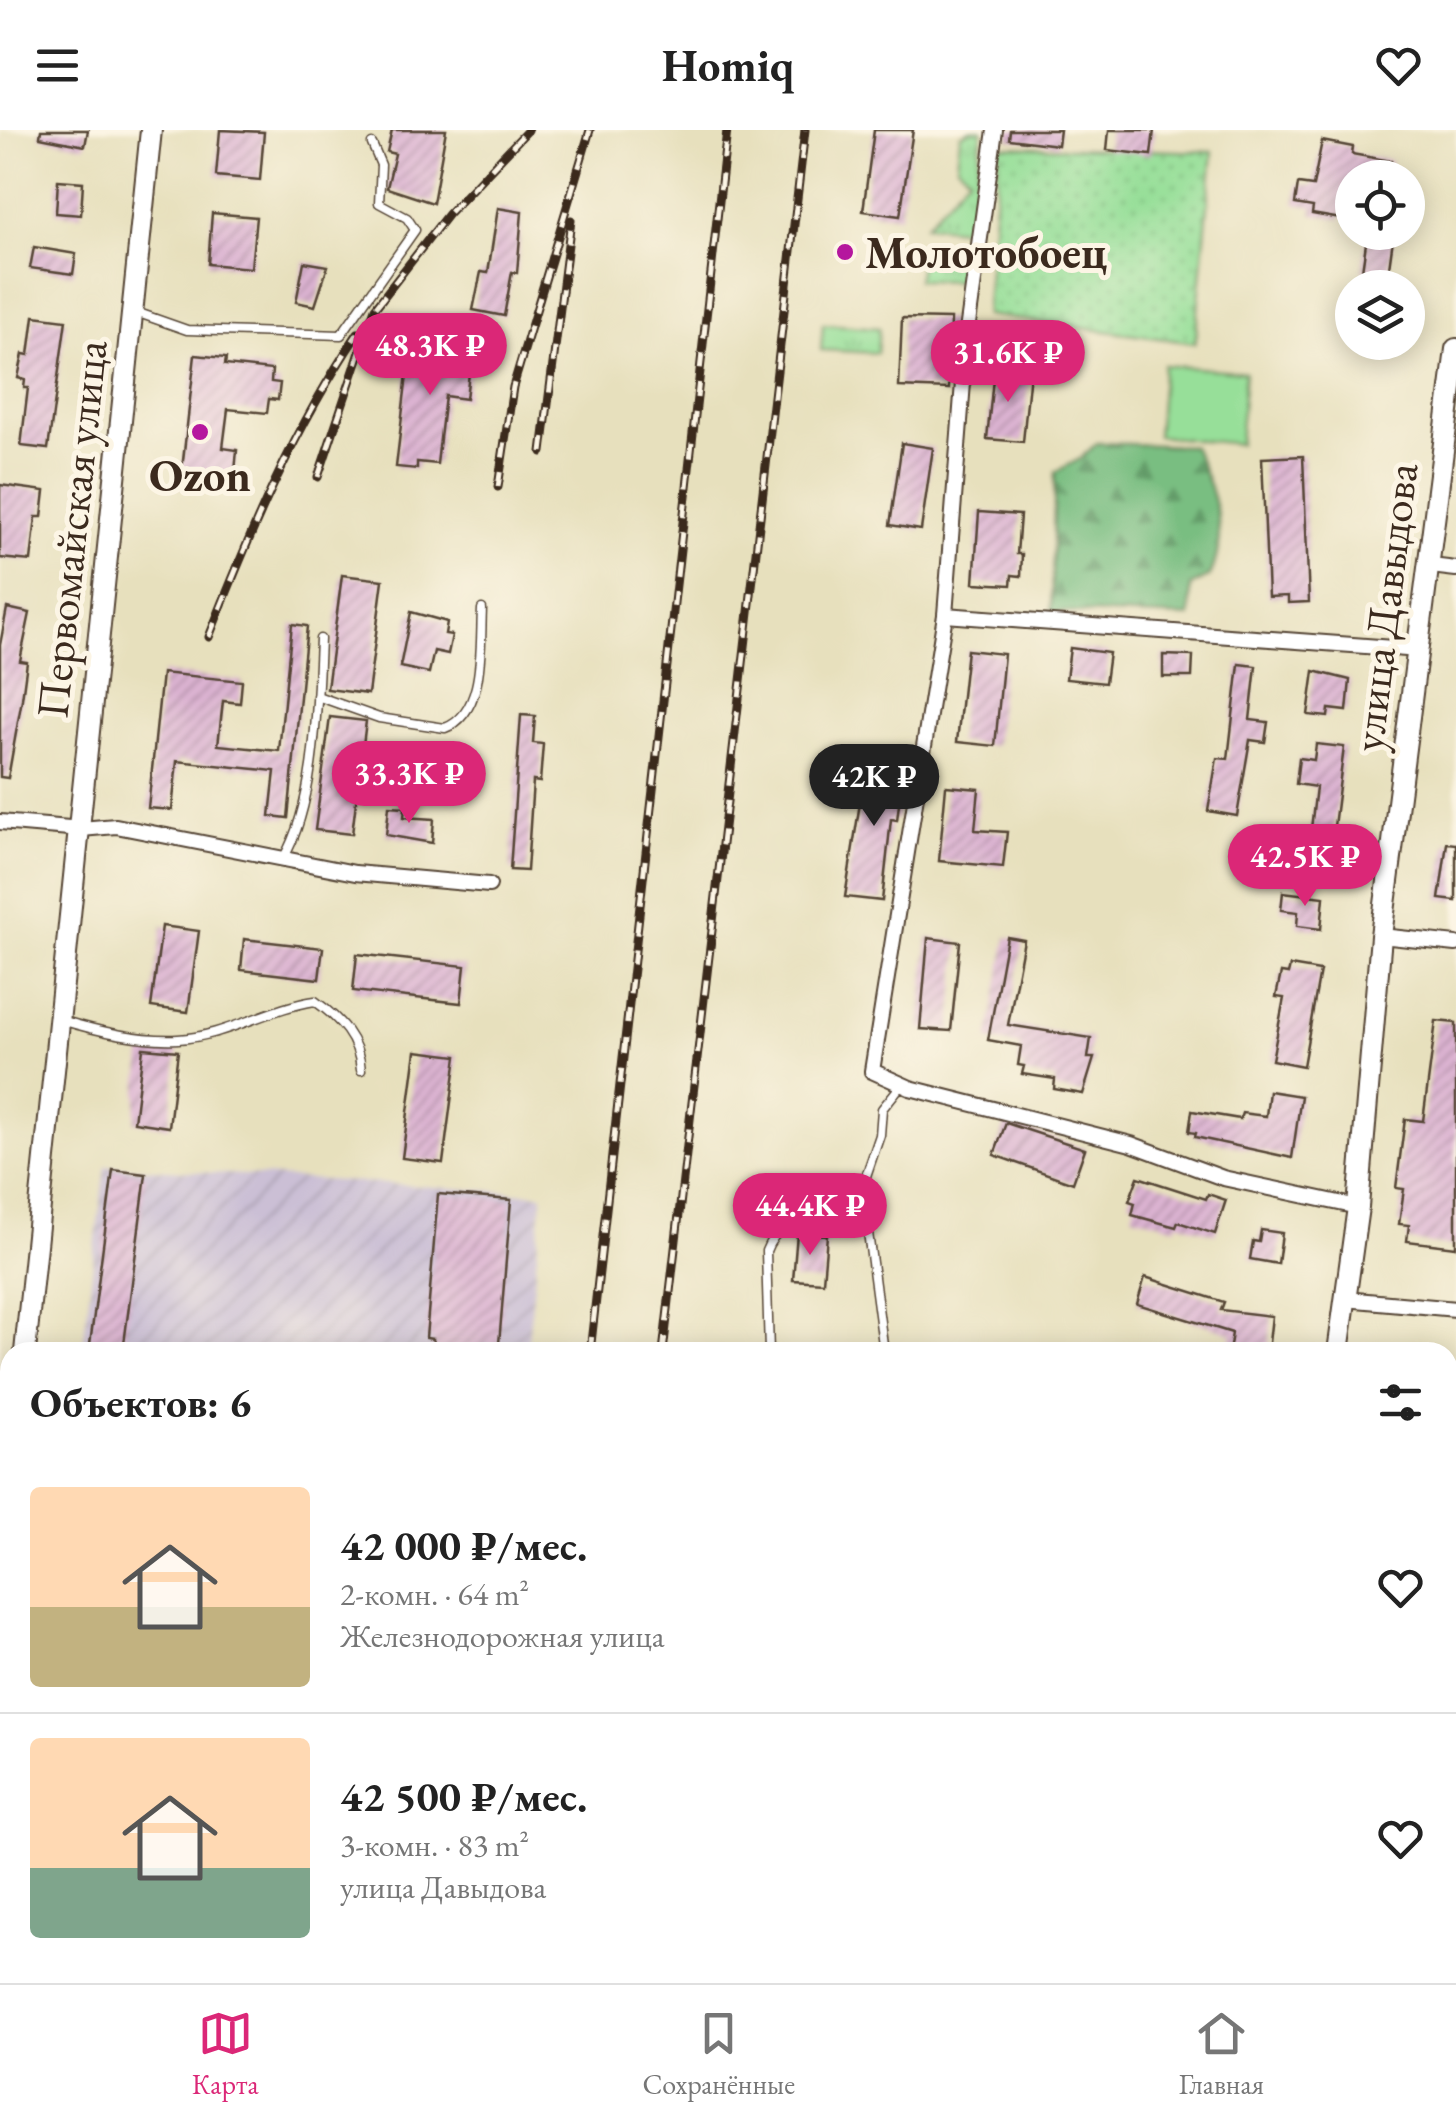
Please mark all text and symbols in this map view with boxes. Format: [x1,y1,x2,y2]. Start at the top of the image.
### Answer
text: Homiq [662,36,794,94]
icon: menu [30,38,85,93]
icon: heart [1371,38,1426,93]
map controls [1335,160,1425,360]
button: locate [1335,160,1425,250]
place label: Молотобоец [865,223,1107,281]
marker: Молотобоец [834,241,856,263]
button: layers [1335,270,1425,360]
pin: 48.3K ₽ [338,313,522,398]
pin: 31.6K ₽ [916,320,1100,405]
text: 48.3K ₽ [375,324,485,366]
text: 31.6K ₽ [953,331,1063,373]
street label: Первомайская улица [22,337,120,721]
marker: Ozon [189,421,211,443]
place label: Ozon [149,446,251,504]
street label: улица Давыдова [1338,459,1430,755]
pin: 33.3K ₽ [317,741,501,826]
pin: 42K ₽ [804,744,944,829]
text: 33.3K ₽ [354,752,464,794]
text: 42K ₽ [831,755,917,797]
pin: 42.5K ₽ [1213,824,1397,909]
text: 42.5K ₽ [1250,835,1360,877]
pin: 44.4K ₽ [718,1173,902,1258]
text: 44.4K ₽ [755,1184,865,1226]
text: Объектов: 6 [30,1375,251,1430]
icon: filters [1373,1375,1428,1430]
text: 42 000 ₽/мес. [340,1518,587,1573]
icon: home [110,1527,230,1647]
icon: heart [1373,1560,1428,1615]
text: 2-комн. · 64 m² [340,1573,529,1615]
text: Железнодорожная улица [340,1615,664,1657]
text: 42 500 ₽/мес. [340,1769,587,1824]
icon: home [110,1778,230,1898]
icon: heart [1373,1811,1428,1866]
text: 3-комн. · 83 m² [340,1824,529,1866]
text: улица Давыдова [340,1866,546,1908]
tab: Карта [192,2006,259,2102]
tab: Сохранённые [642,2006,795,2102]
tab: Главная [1179,2006,1264,2102]

